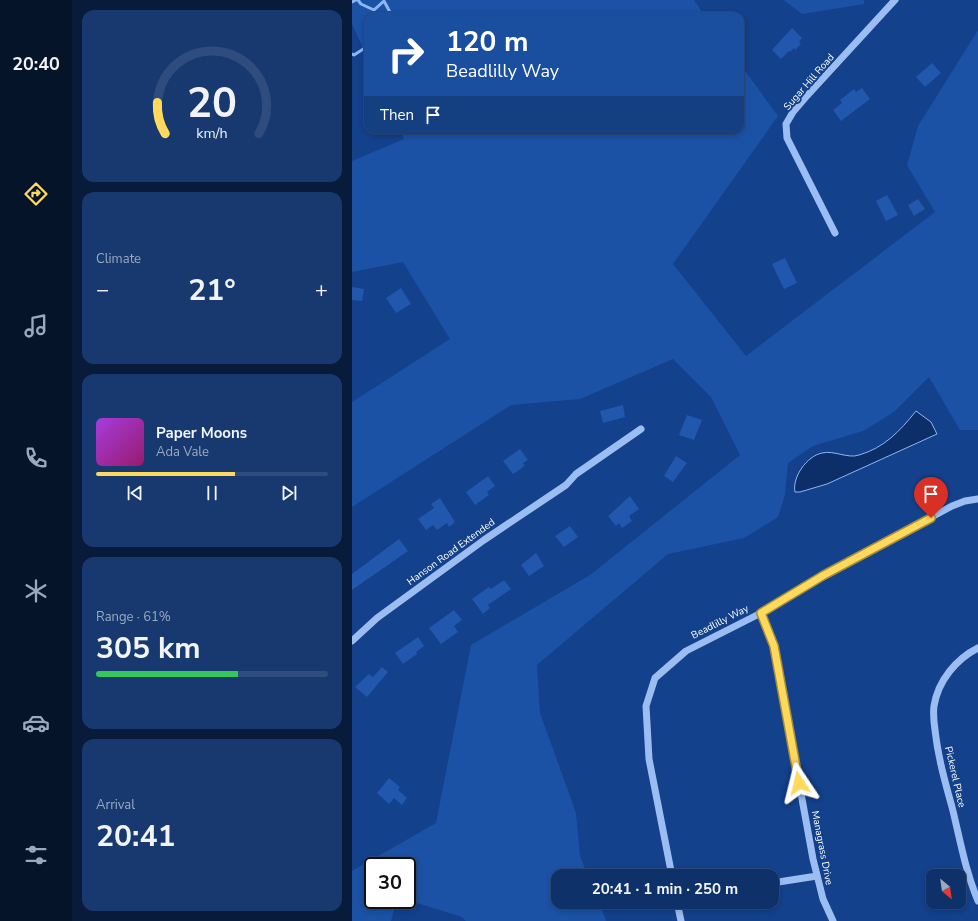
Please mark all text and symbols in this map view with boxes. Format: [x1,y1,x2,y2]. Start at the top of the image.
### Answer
text: 120 m [446,23,529,61]
icon: right [380,28,432,80]
street label: Sugar Hill Road [781,51,838,113]
text: 20:40 [12,52,60,76]
text: Beadlilly Way [446,59,559,83]
text: 20 [187,75,237,132]
icon: arrive [422,104,444,126]
text: Then [380,105,414,125]
text: km/h [196,124,228,143]
icon: directions [22,180,50,208]
text: Climate [96,250,141,268]
text: 21° [188,270,236,311]
text: − [96,275,109,305]
text: + [315,275,328,305]
icon: music [22,312,50,340]
text: Paper Moons [156,423,247,443]
text: Ada Vale [156,443,209,461]
icon: phone [22,444,50,472]
pin [914,477,948,518]
icon: previous [124,482,146,504]
icon: pause [201,482,223,504]
icon: next [278,482,300,504]
icon: arrive [920,483,942,505]
street label: Hanson Road Extended [404,515,498,589]
icon: climate [22,577,50,605]
street label: Beadlilly Way [689,601,752,643]
text: Range · 61% [96,608,171,626]
text: 305 km [96,628,201,669]
icon: car [22,709,50,737]
street label: Pickerel Place [941,745,969,809]
position arrow [778,762,820,804]
text: Arrival [96,796,135,814]
street label: Managrass Drive [808,810,836,886]
text: 20:41 [96,816,175,857]
icon: filters [22,841,50,869]
speed limit sign: 30 [364,857,416,909]
north arrow [926,869,966,909]
map controls [926,869,966,909]
text: 20:41 · 1 min · 250 m [592,879,738,899]

